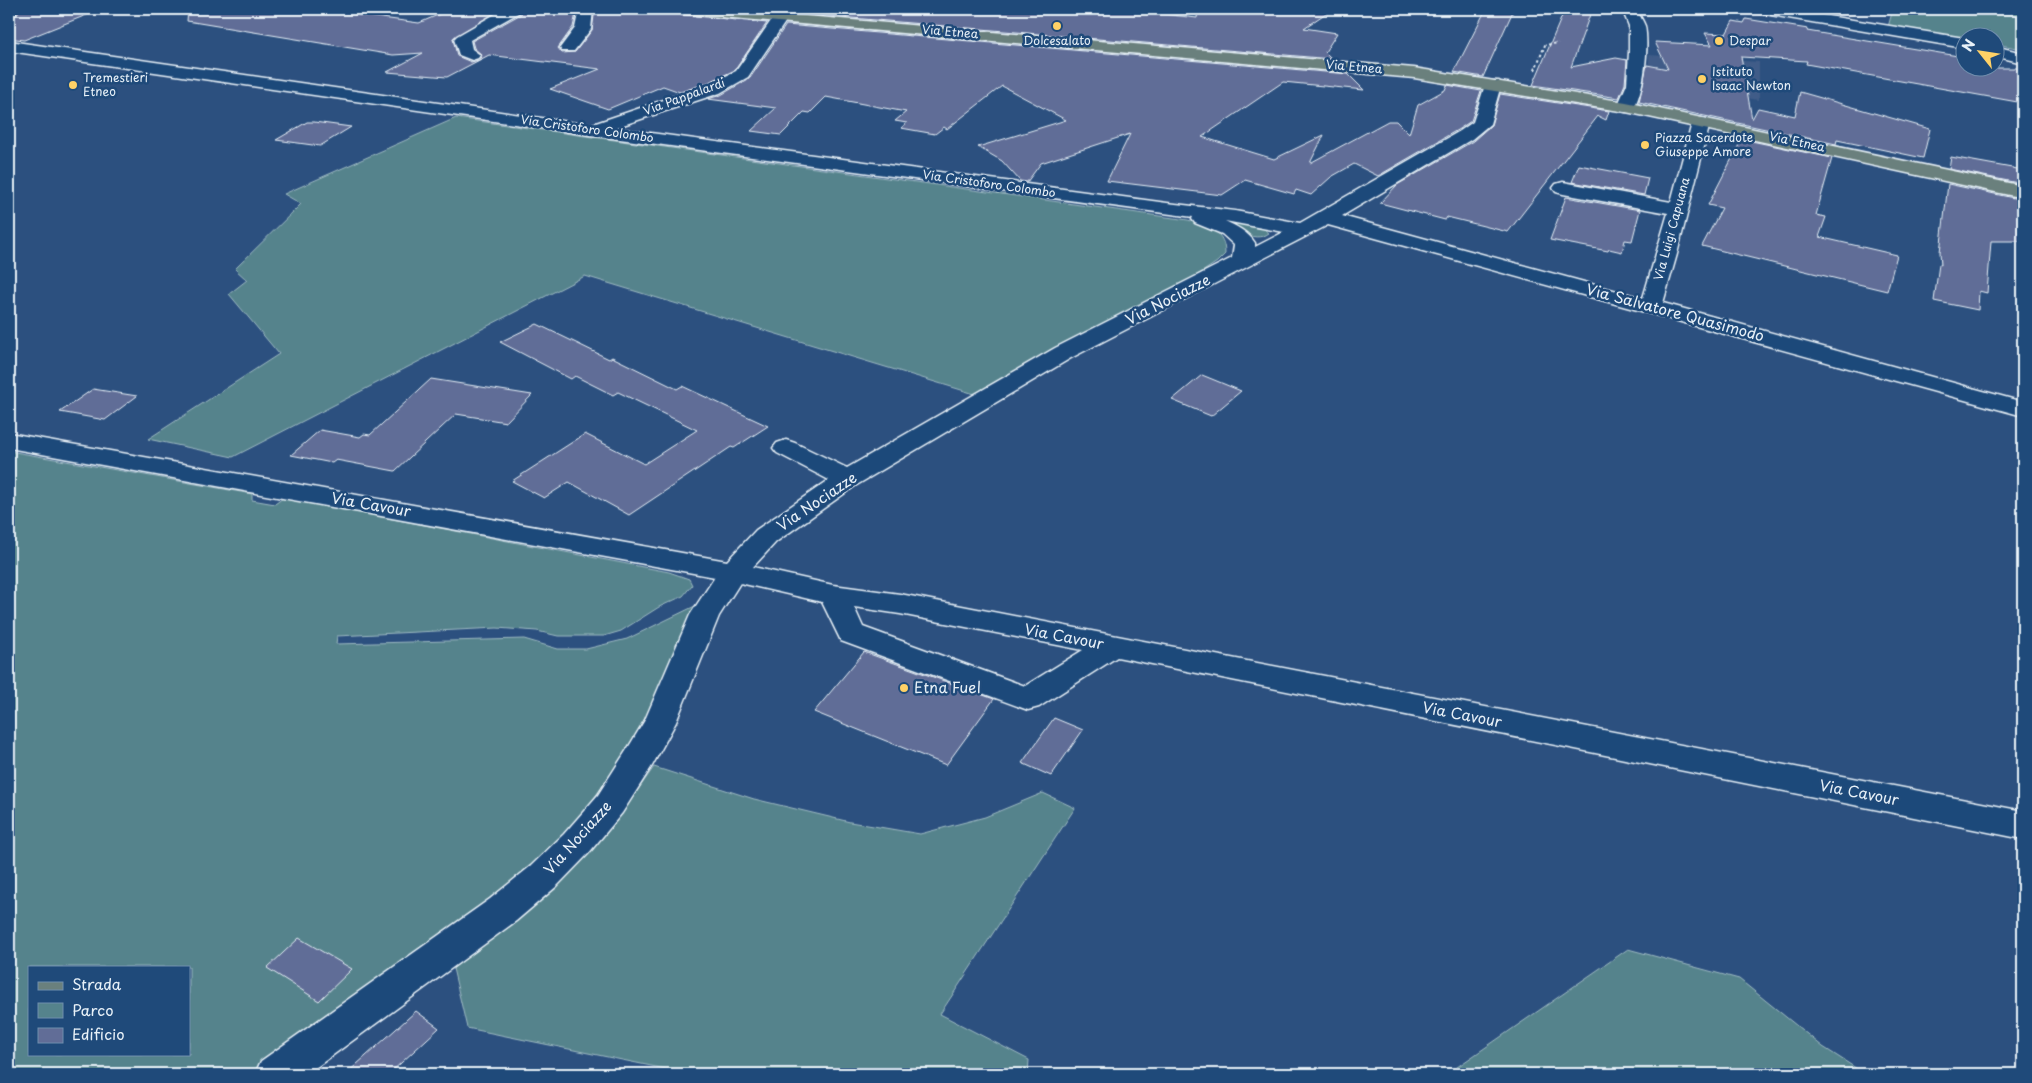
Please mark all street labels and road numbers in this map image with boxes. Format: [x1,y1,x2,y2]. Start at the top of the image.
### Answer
street label: Via Etnea [921,20,980,42]
street label: Via Etnea [1325,55,1384,77]
street label: Via Pappalardi [640,73,727,119]
street label: Via Cristoforo Colombo [519,110,655,146]
street label: Via Etnea [1768,126,1827,156]
street label: Via Cristoforo Colombo [921,165,1057,201]
street label: Via Luigi Capuana [1649,175,1694,282]
street label: Via Nociazze [1121,267,1214,330]
street label: Via Salvatore Quasimodo [1584,277,1767,346]
street label: Via Nociazze [771,465,861,536]
street label: Via Cavour [330,485,413,522]
street label: Via Cavour [1023,617,1106,655]
street label: Via Cavour [1421,695,1504,733]
street label: Via Cavour [1818,773,1901,811]
street label: Via Nociazze [537,795,616,879]

